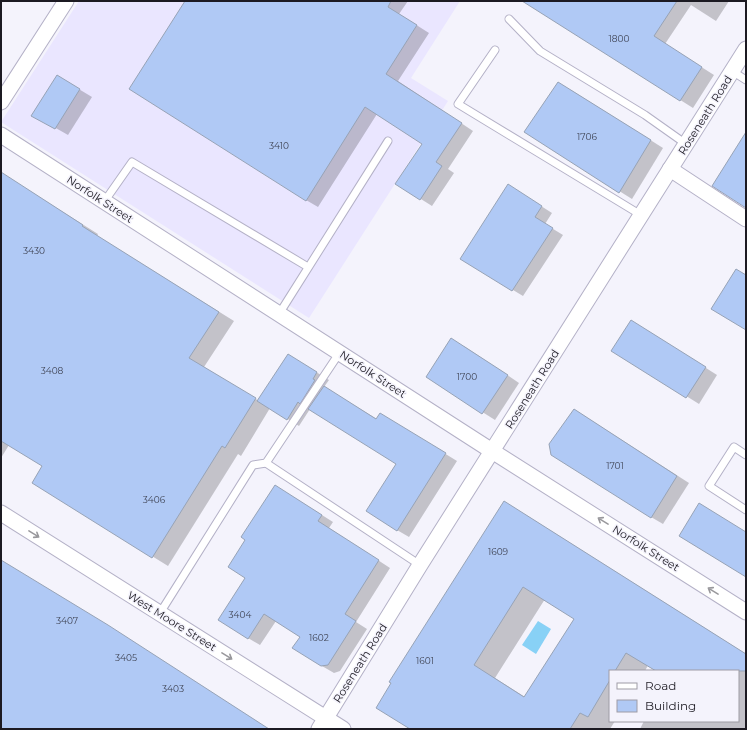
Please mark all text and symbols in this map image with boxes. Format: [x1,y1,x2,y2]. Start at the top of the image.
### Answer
house number: 1800 [609,33,629,44]
street label: Roseneath Road [675,73,735,157]
house number: 1706 [577,131,597,142]
house number: 3410 [269,140,289,151]
street label: Norfolk Street [64,172,136,226]
house number: 3430 [23,245,45,256]
street label: Norfolk Street [337,347,409,401]
street label: Roseneath Road [502,347,562,431]
house number: 3408 [41,365,64,376]
house number: 1700 [457,371,477,382]
house number: 1701 [606,460,624,471]
house number: 3406 [143,494,166,505]
one-way arrow [597,517,609,525]
street label: Norfolk Street [610,522,683,574]
one-way arrow [28,530,39,538]
house number: 1609 [488,546,509,557]
one-way arrow [707,586,719,594]
street label: West Moore Street [125,588,220,654]
house number: 3404 [229,609,252,620]
house number: 3407 [56,615,78,626]
street label: Roseneath Road [330,621,390,705]
house number: 1602 [309,632,329,643]
house number: 3405 [115,652,137,663]
one-way arrow [221,652,233,660]
house number: 1601 [416,655,434,666]
legend [609,670,739,722]
text: Road [645,678,676,693]
house number: 3403 [162,683,184,694]
text: Building [645,698,696,713]

